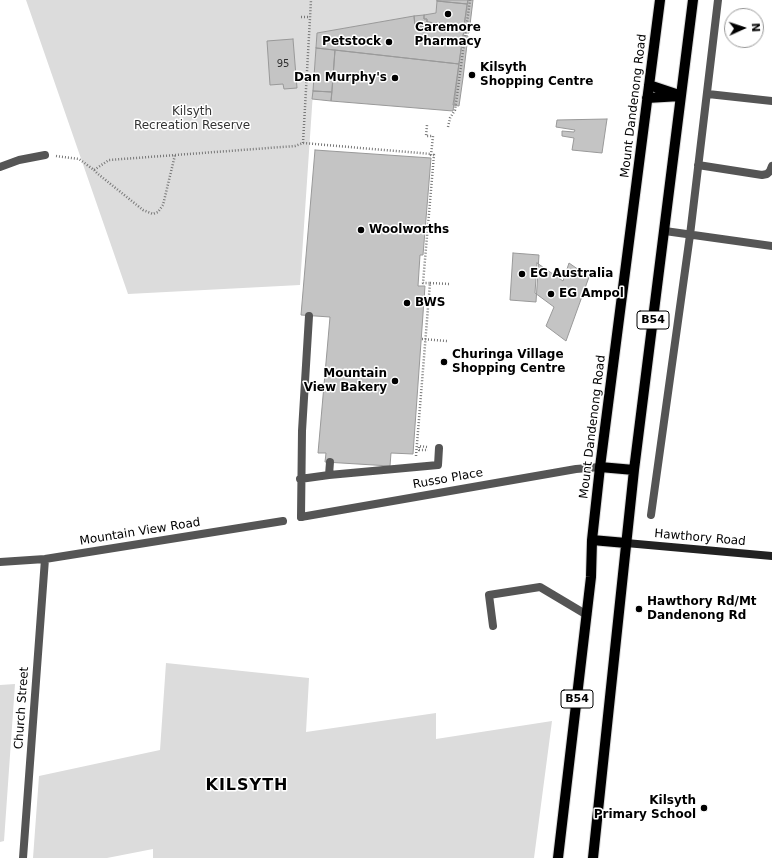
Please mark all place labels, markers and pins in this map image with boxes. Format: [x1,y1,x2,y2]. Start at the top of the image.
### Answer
marker: Caremore Pharmacy [443,9,453,19]
place label: Caremore Pharmacy [415,21,481,49]
place label: Petstock [322,35,381,49]
marker: Petstock [384,37,394,47]
place label: Kilsyth Shopping Centre [480,61,593,89]
marker: Kilsyth Shopping Centre [467,70,477,80]
place label: Dan Murphy's [294,71,387,85]
marker: Dan Murphy's [390,73,400,83]
place label: Woolworths [369,223,449,237]
marker: Woolworths [356,225,366,235]
place label: EG Australia [530,267,613,281]
marker: EG Australia [517,269,527,279]
place label: EG Ampol [559,287,624,301]
marker: EG Ampol [546,289,556,299]
place label: BWS [415,296,445,310]
marker: BWS [402,298,412,308]
place label: Churinga Village Shopping Centre [452,348,565,376]
marker: Churinga Village Shopping Centre [439,357,449,367]
place label: Mountain View Bakery [304,367,387,395]
marker: Mountain View Bakery [390,376,400,386]
place label: Hawthory Rd/Mt Dandenong Rd [647,595,757,623]
marker: Hawthory Rd/Mt Dandenong Rd [634,604,644,614]
place label: Kilsyth Primary School [594,794,696,822]
marker: Kilsyth Primary School [699,803,709,813]

